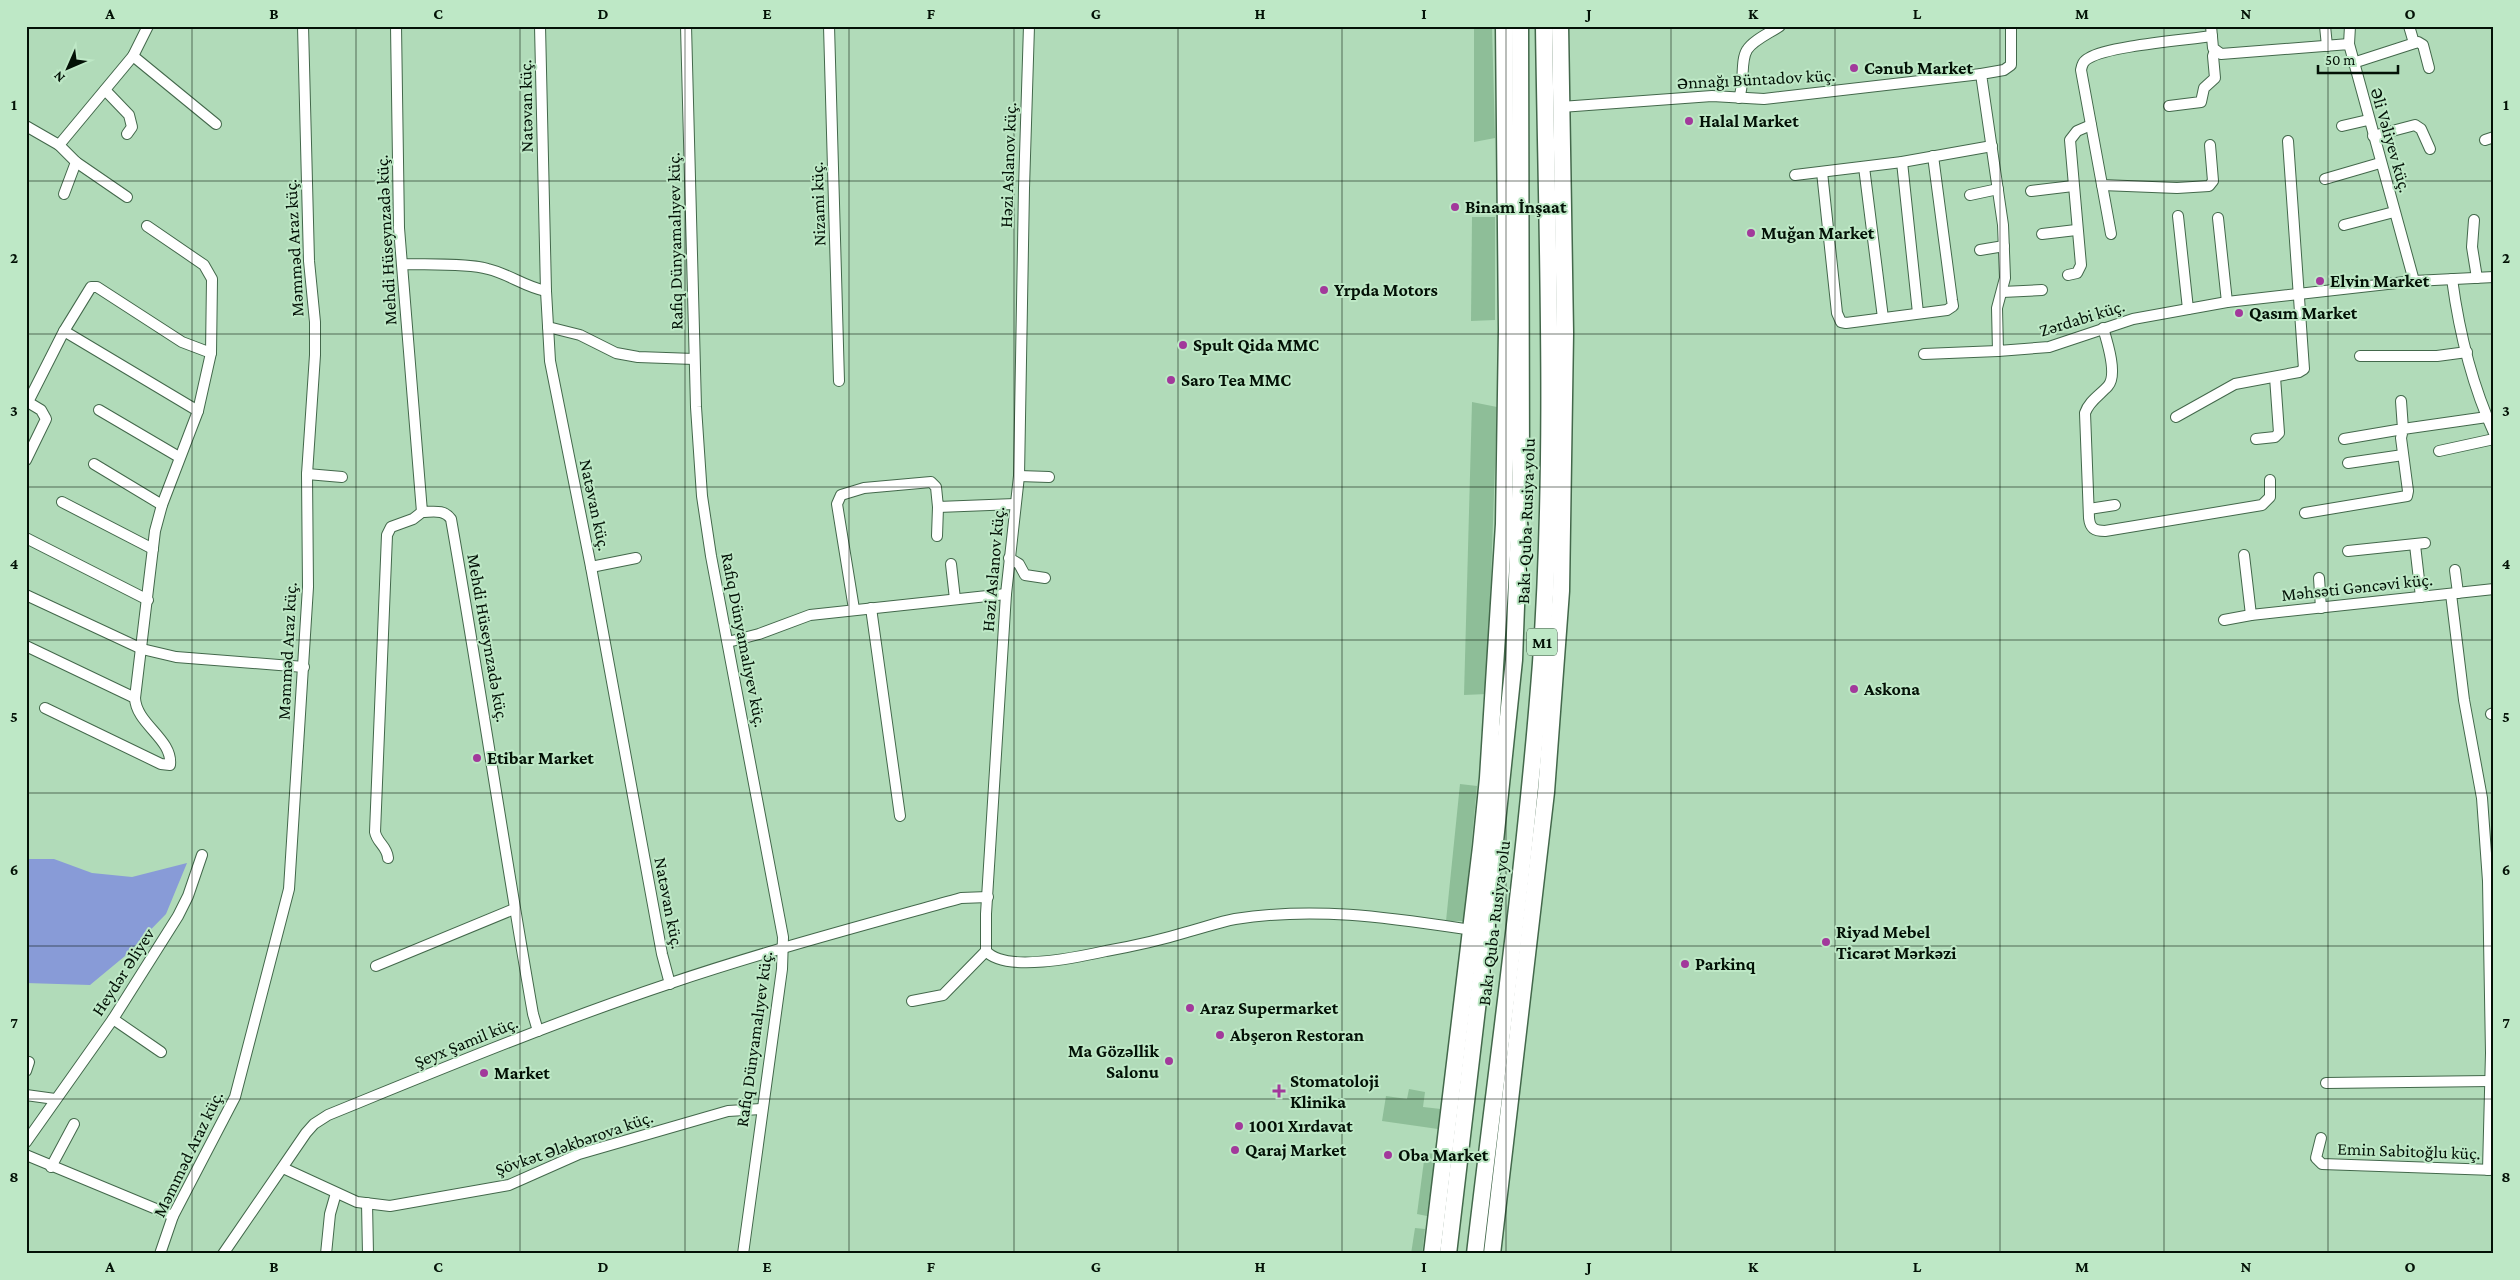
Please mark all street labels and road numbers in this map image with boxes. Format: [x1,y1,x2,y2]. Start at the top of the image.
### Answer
street label: Natəvan küç. [515,59,537,153]
street label: Ənnağı Büntadov küç. [1676,65,1836,93]
street label: Əli Vəliyev küç. [2366,85,2416,195]
street label: Həzi Aslanov küç. [996,102,1020,228]
street label: Rafiq Dünyamalıyev küç. [663,152,687,330]
street label: Mehdi Hüseynzadə küç. [372,154,400,326]
street label: Nizami küç. [807,161,829,247]
street label: Məmməd Araz küç. [280,179,308,317]
street label: Zərdabi küç. [2037,296,2127,340]
street label: Bakı-Quba-Rusiya yolu [1513,437,1539,604]
street label: Natəvan küç. [576,457,614,553]
street label: Həzi Aslanov küç. [978,505,1008,633]
street label: Rafiq Dünyamalıyev küç. [717,551,771,729]
street label: Mehdi Hüseynzadə küç. [463,552,513,724]
street label: Məhsəti Gəncəvi küç. [2280,569,2434,605]
street label: Məmməd Araz küç. [273,582,301,720]
road number: M1 [1527,628,1557,656]
street label: Bakı-Quba-Rusiya yolu [1474,839,1514,1007]
street label: Natəvan küç. [650,855,688,951]
street label: Heydər Əliyev [87,924,159,1019]
street label: Rafiq Dünyamalıyev küç. [732,950,776,1128]
street label: Şeyx Şamil küç. [411,1012,521,1072]
street label: Məmməd Araz küç. [149,1088,227,1220]
street label: Şövkət Ələkbərova küç. [492,1107,656,1179]
street label: Emin Sabitoğlu küç. [2337,1139,2481,1163]

